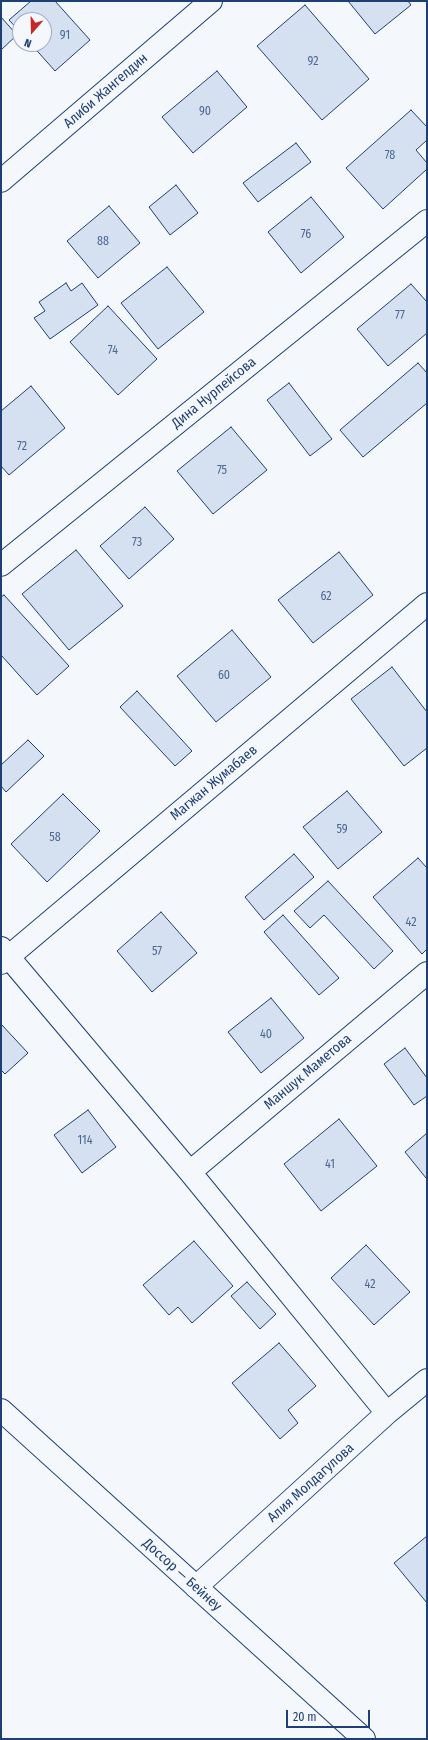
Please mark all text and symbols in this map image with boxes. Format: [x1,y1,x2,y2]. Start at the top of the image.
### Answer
north arrow [12,12,52,52]
house number: 91 [60,29,70,43]
text: N [23,36,33,50]
street label: Алиби Жангелдин [61,50,151,132]
house number: 92 [308,55,318,69]
house number: 90 [199,105,211,119]
house number: 78 [385,149,395,163]
house number: 76 [301,228,311,242]
house number: 88 [97,235,109,249]
house number: 77 [395,309,405,323]
house number: 74 [108,344,118,358]
street label: Дина Нурпейсова [168,354,260,432]
house number: 72 [17,440,27,454]
house number: 75 [217,464,227,478]
house number: 73 [132,536,142,550]
house number: 62 [320,590,332,604]
house number: 60 [218,669,230,683]
street label: Магжан Жумабаев [167,742,261,824]
house number: 59 [336,823,348,837]
house number: 58 [49,831,61,845]
house number: 42 [406,916,416,930]
house number: 57 [152,945,162,959]
house number: 40 [260,1028,272,1042]
street label: Маншук Маметова [261,1031,355,1113]
house number: 114 [78,1134,92,1148]
house number: 41 [325,1158,335,1172]
house number: 42 [365,1278,375,1292]
street label: Алия Молдагулова [264,1440,358,1526]
street label: Доссор — Бейнеу [139,1535,225,1615]
scale bar [288,1702,372,1728]
text: 20 m [293,1710,317,1724]

